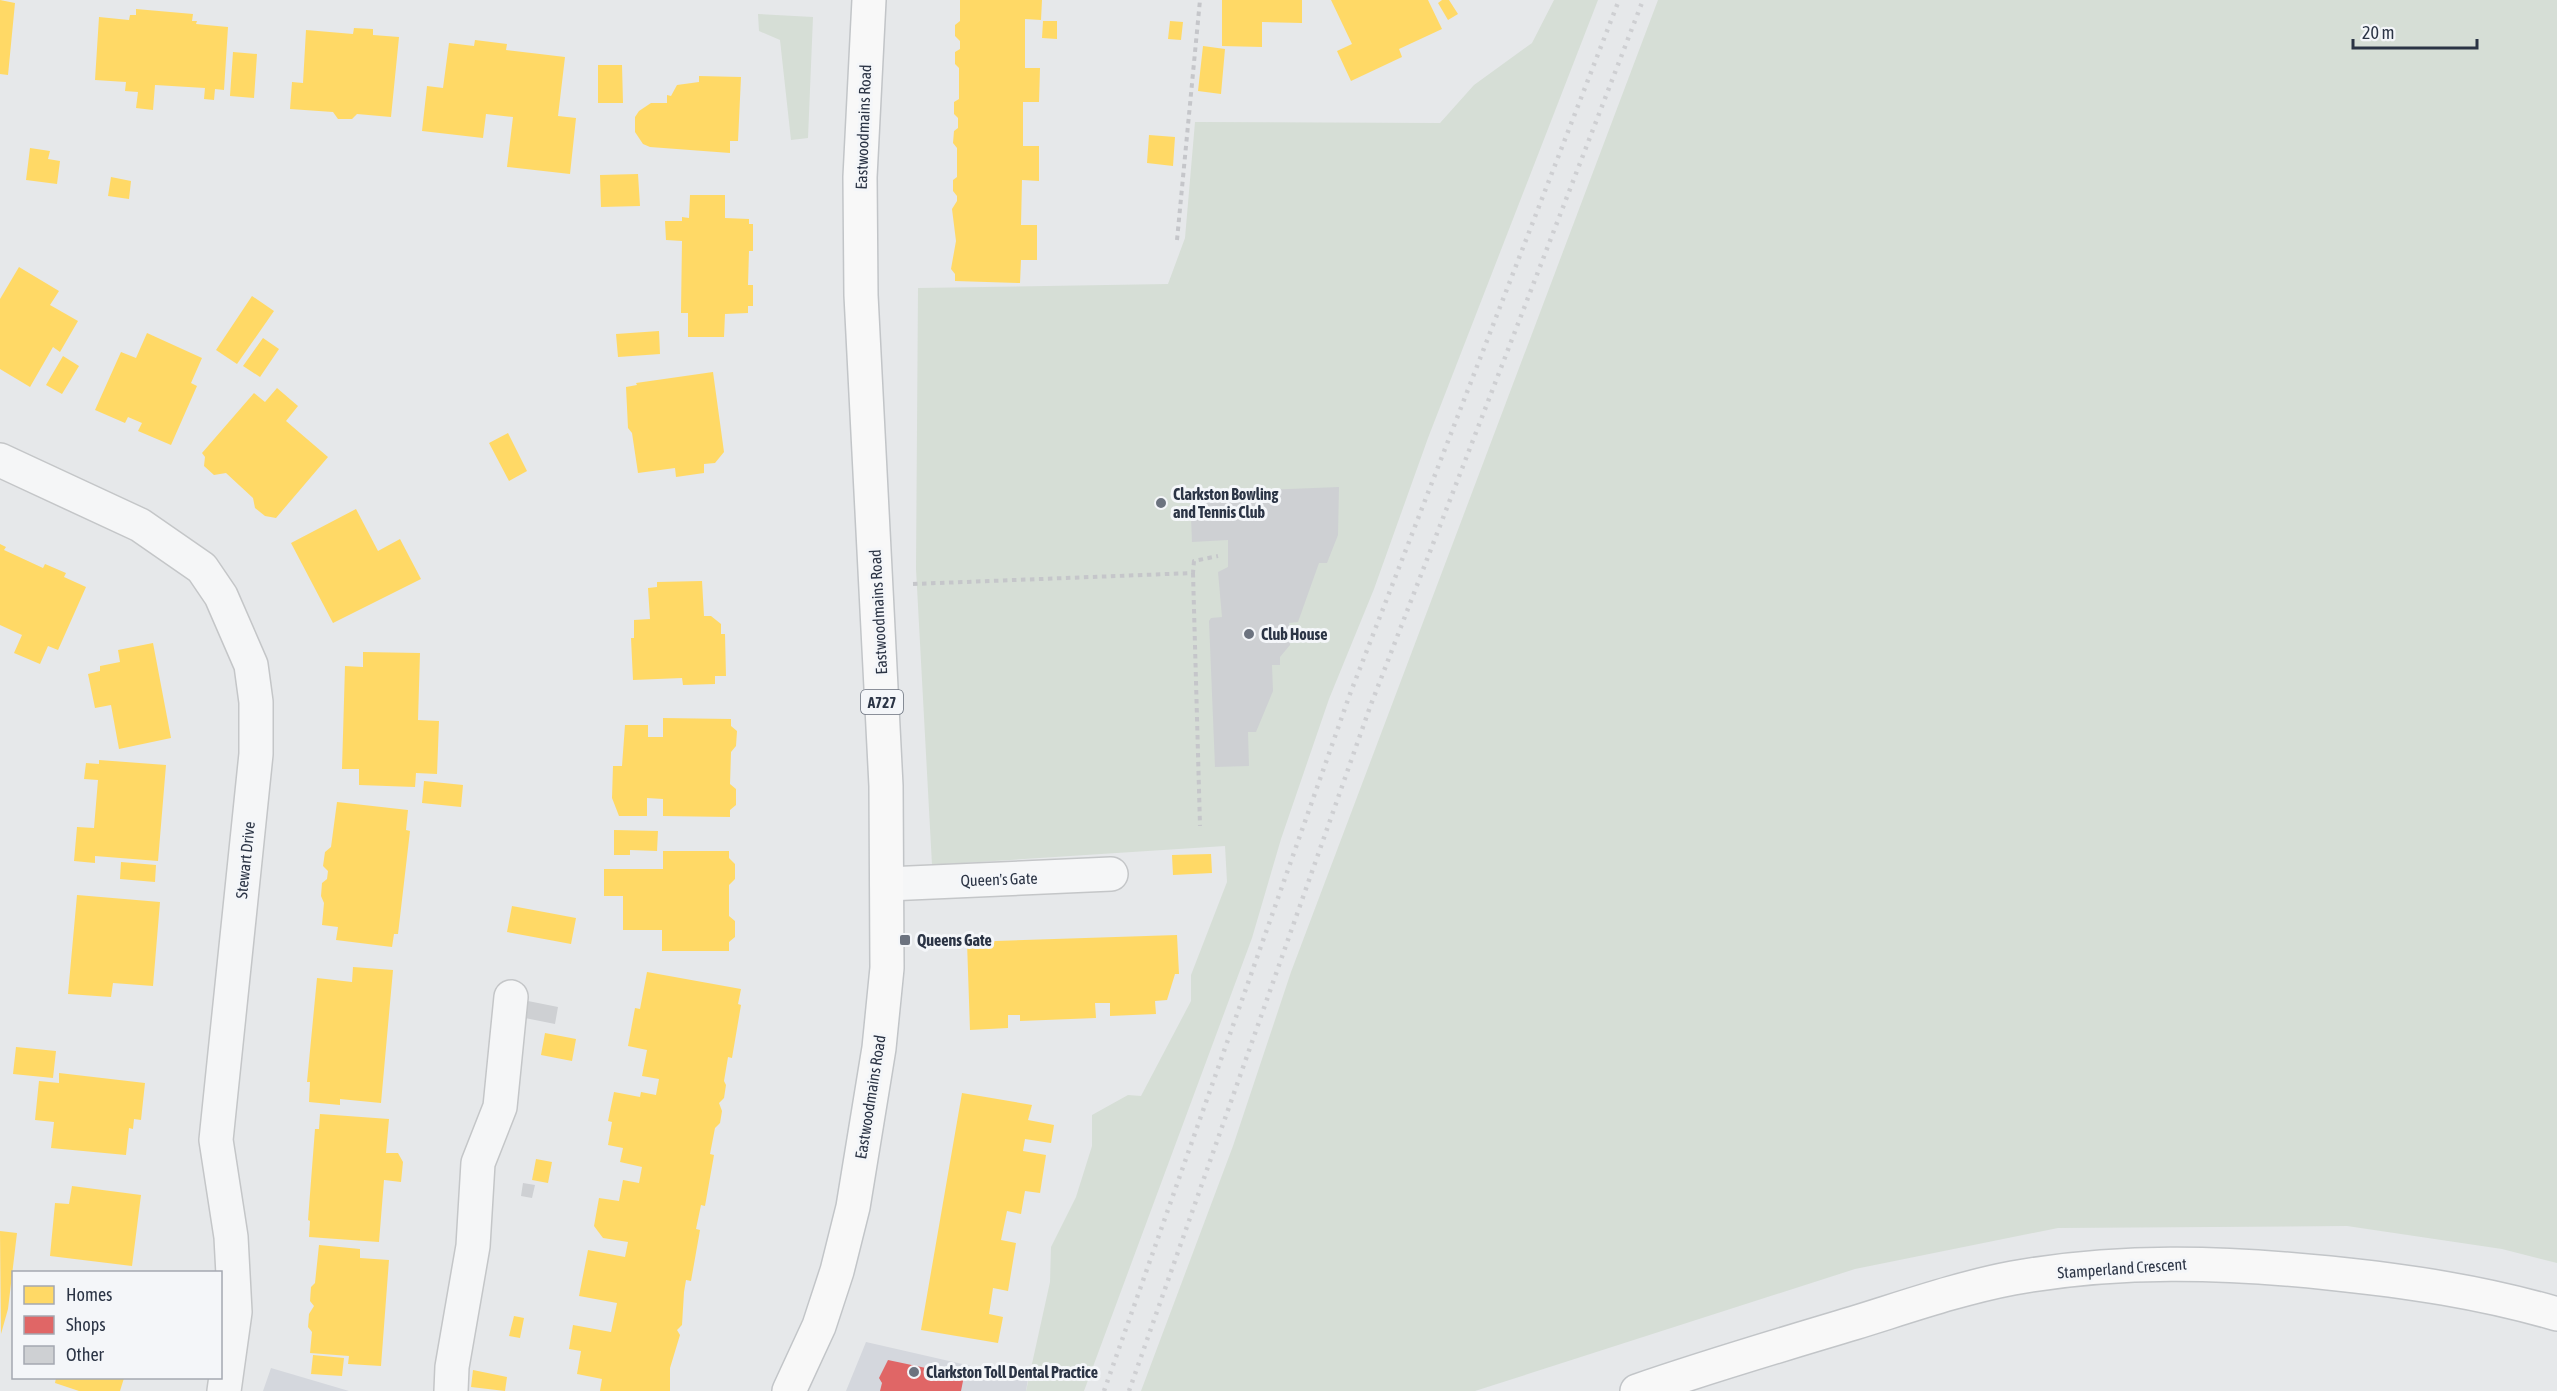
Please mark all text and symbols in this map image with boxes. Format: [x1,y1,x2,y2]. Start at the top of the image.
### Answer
scale bar [2353,12,2478,50]
text: 20 m [2362,22,2394,43]
street label: Eastwoodmains Road [852,64,874,190]
place label: Clarkston Bowling and Tennis Club [1173,485,1278,521]
marker: Clarkston Bowling and Tennis Club [1154,496,1168,510]
street label: Eastwoodmains Road [866,549,890,675]
place label: Club House [1261,625,1327,643]
marker: Club House [1242,627,1256,641]
road number: A727 [861,690,903,714]
street label: Stewart Drive [232,821,258,899]
street label: Queen's Gate [960,869,1038,889]
place label: Queens Gate [917,931,992,949]
marker: Queens Gate [898,933,912,947]
street label: Eastwoodmains Road [851,1034,889,1160]
street label: Stamperland Crescent [2057,1254,2188,1282]
legend [12,1271,222,1379]
text: Homes [66,1284,112,1305]
text: Shops [66,1314,106,1335]
text: Other [66,1344,105,1365]
place label: Clarkston Toll Dental Practice [926,1363,1098,1381]
marker: Clarkston Toll Dental Practice [907,1365,921,1379]

